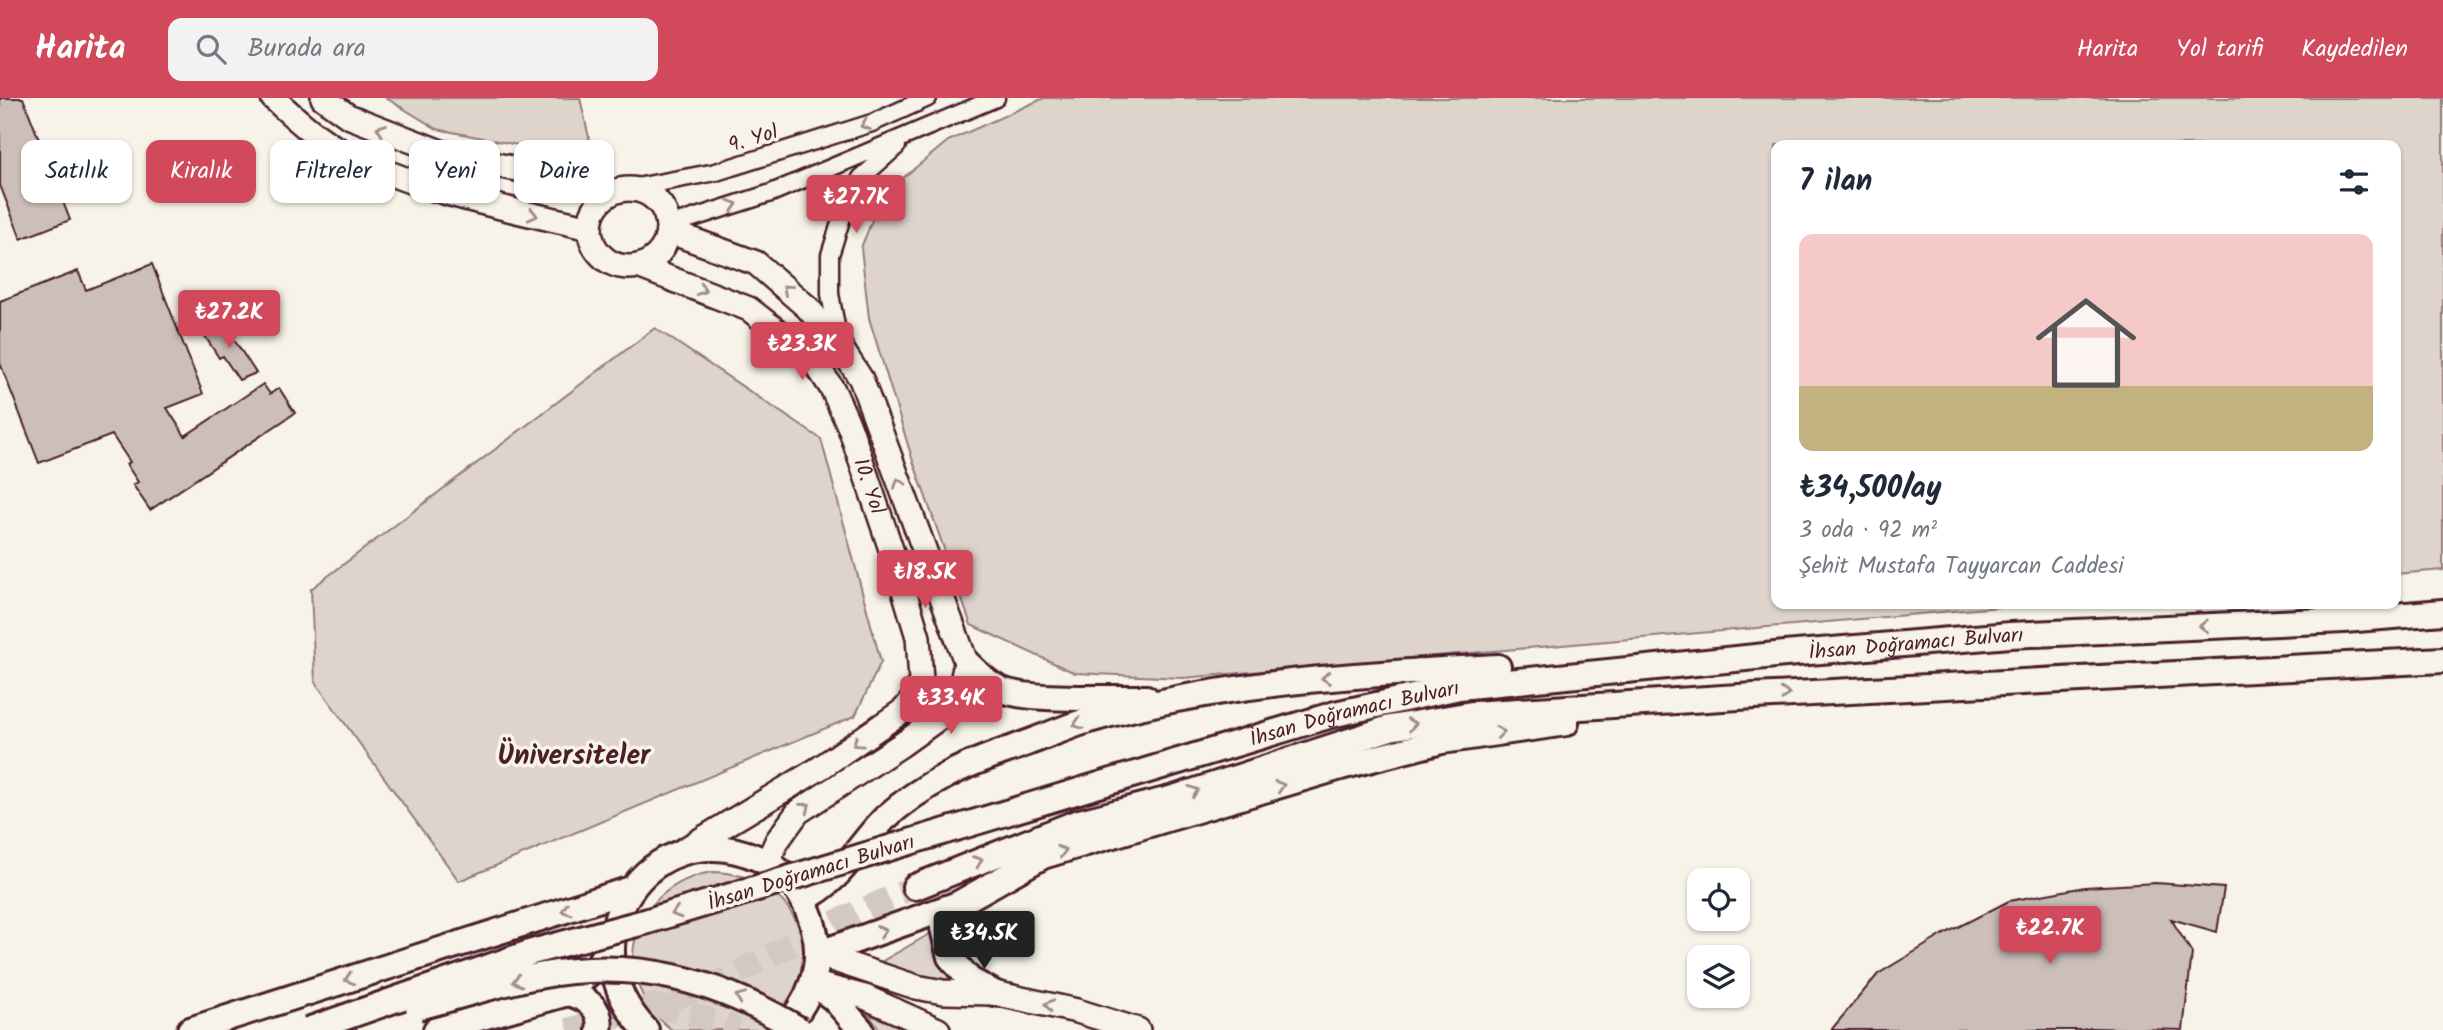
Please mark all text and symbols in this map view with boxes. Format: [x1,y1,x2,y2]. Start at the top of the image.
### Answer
search box [168,18,658,81]
text: Harita [35,23,126,76]
text: Burada ara [248,28,366,70]
icon: search [192,30,230,68]
text: Harita [2077,30,2138,69]
text: Yol tarifi [2176,30,2263,69]
text: Kaydedilen [2301,30,2408,69]
street label: 9. Yol [725,116,782,163]
one-way arrow [860,117,872,131]
one-way arrow [376,123,388,137]
chip: Satılık [21,140,132,203]
chip: Kiralık [146,140,256,203]
chip: Filtreler [270,140,395,203]
chip: Yeni [409,140,500,203]
chip: Daire [514,140,614,203]
text: 7 ilan [1799,158,1872,206]
icon: filters [2335,163,2373,201]
pin: ₺27.7K [799,176,913,235]
text: ₺27.7K [822,180,890,216]
one-way arrow [726,199,739,213]
one-way arrow [527,206,539,221]
icon: home [2023,280,2149,406]
one-way arrow [695,282,707,296]
one-way arrow [782,285,795,297]
pin: ₺27.2K [172,290,286,350]
text: ₺27.2K [194,295,264,331]
pin: ₺23.3K [745,322,859,382]
text: ₺23.3K [767,327,837,363]
street label: 10. Yol [843,454,893,519]
text: ₺34,500/ay [1799,465,1942,513]
one-way arrow [893,477,907,489]
text: 3 oda · 92 m² [1799,513,1937,549]
text: Şehit Mustafa Tayyarcan Caddesi [1799,549,2124,585]
pin: ₺18.5K [868,550,982,610]
text: ₺18.5K [893,555,957,591]
street label: İhsan Doğramacı Bulvarı [1807,619,2024,670]
one-way arrow [2198,619,2209,634]
one-way arrow [1320,670,1331,685]
street label: İhsan Doğramacı Bulvarı [1246,672,1463,757]
pin: ₺33.4K [894,676,1008,736]
text: ₺33.4K [916,681,986,717]
one-way arrow [1779,687,1790,702]
one-way arrow [1073,716,1085,730]
one-way arrow [1405,718,1417,733]
one-way arrow [1495,725,1506,740]
district label: Üniversiteler [498,734,652,779]
one-way arrow [852,735,865,748]
one-way arrow [1273,779,1285,794]
one-way arrow [1188,785,1200,799]
one-way arrow [798,803,810,816]
street label: İhsan Doğramacı Bulvarı [704,826,919,921]
one-way arrow [1055,844,1067,859]
one-way arrow [972,856,984,870]
map controls [1687,868,1750,1008]
button: locate [1687,868,1750,931]
one-way arrow [561,902,573,917]
one-way arrow [671,904,683,919]
pin: ₺22.7K [1993,906,2107,966]
text: ₺22.7K [2015,911,2085,947]
pin: ₺34.5K [927,912,1041,971]
text: ₺34.5K [950,916,1018,952]
one-way arrow [875,925,887,939]
button: layers [1687,945,1750,1008]
one-way arrow [344,971,356,985]
one-way arrow [512,973,524,987]
one-way arrow [735,992,747,1006]
one-way arrow [1043,998,1055,1013]

